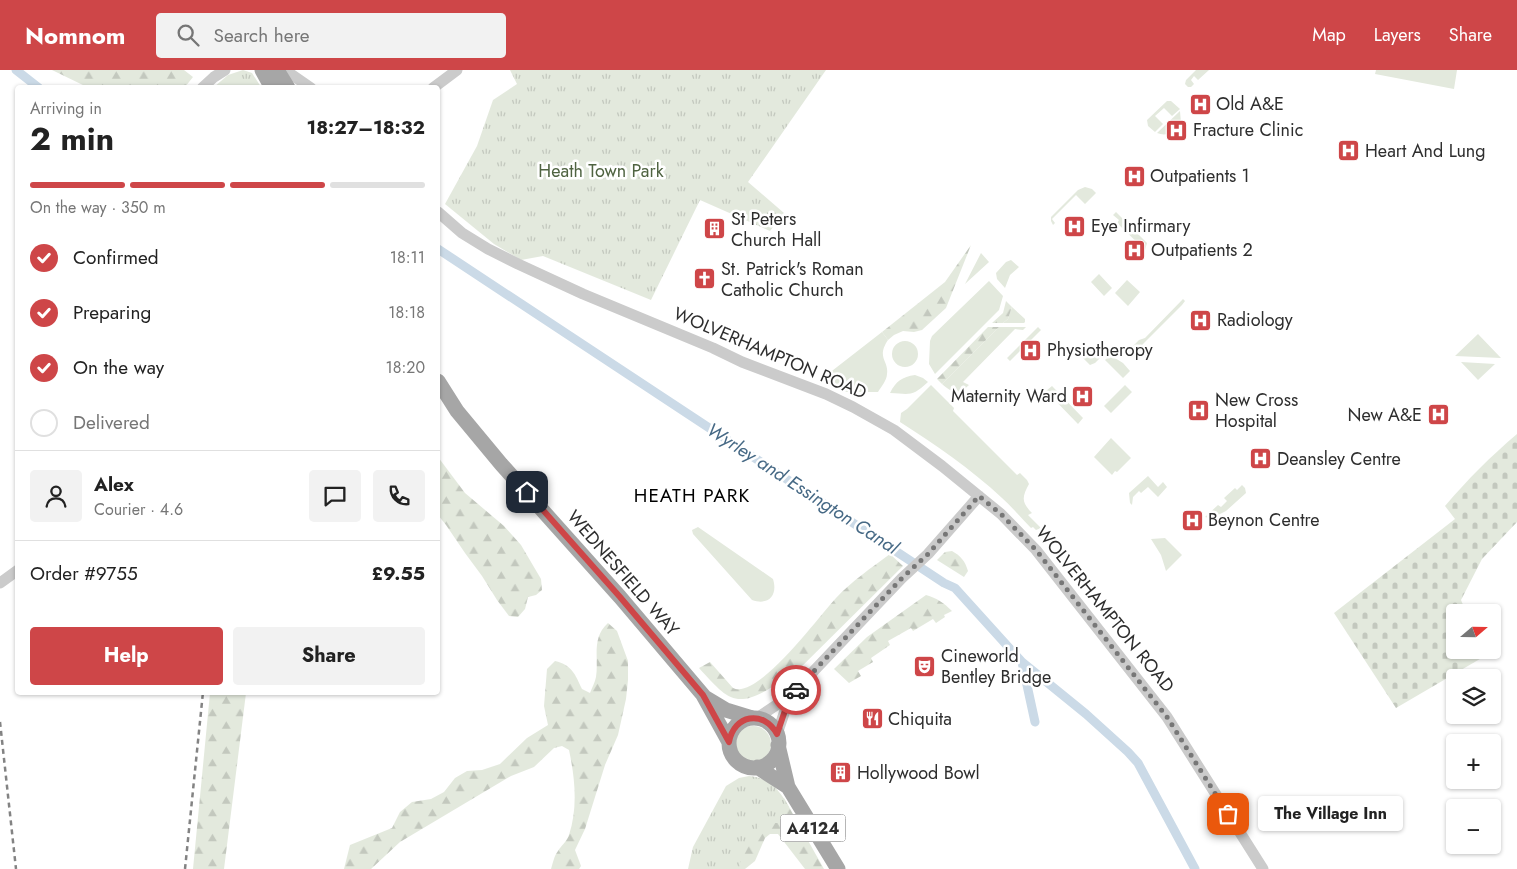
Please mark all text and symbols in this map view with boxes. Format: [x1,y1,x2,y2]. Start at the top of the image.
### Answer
search box [156,13,506,58]
text: Nomnom [25,18,126,53]
icon: search [174,21,202,49]
text: Search here [214,22,310,49]
text: Map [1312,22,1346,48]
text: Layers [1374,22,1421,48]
text: Share [1449,22,1492,48]
place label: Old A&E [1216,91,1284,117]
hospital icon: Old A&E [1188,92,1212,116]
text: Arriving in [30,97,102,120]
text: 18:27–18:32 [307,114,425,141]
text: 2 min [30,116,114,162]
place label: Fracture Clinic [1193,117,1303,143]
hospital icon: Fracture Clinic [1165,118,1189,142]
place label: Heart And Lung [1365,138,1486,164]
hospital icon: Heart And Lung [1337,139,1361,163]
park label: Heath Town Park [538,158,664,184]
place label: Outpatients 1 [1150,163,1250,189]
hospital icon: Outpatients 1 [1122,164,1146,188]
text: On the way · 350 m [30,196,166,219]
place label: St Peters Church Hall [731,206,821,253]
place label: Eye Infirmary [1091,213,1190,239]
hospital icon: Eye Infirmary [1063,214,1087,238]
building icon: St Peters Church Hall [703,217,727,241]
place label: Outpatients 2 [1151,237,1253,263]
hospital icon: Outpatients 2 [1123,238,1147,262]
icon: check [30,244,58,272]
text: Confirmed [73,244,159,271]
text: 18:11 [390,246,425,269]
place label: St. Patrick's Roman Catholic Church [721,256,864,303]
church icon: St. Patrick's Roman Catholic Church [693,267,717,291]
icon: check [30,299,58,327]
text: Preparing [73,299,151,326]
street label: WOLVERHAMPTON ROAD [669,300,871,406]
text: 18:18 [388,301,425,324]
place label: Radiology [1217,307,1293,333]
hospital icon: Radiology [1189,308,1213,332]
place label: Physiotheropy [1047,337,1153,363]
hospital icon: Physiotheropy [1019,338,1043,362]
icon: check [30,354,58,382]
text: On the way [73,354,164,381]
text: 18:20 [386,356,425,379]
place label: Maternity Ward [951,383,1067,409]
hospital icon: Maternity Ward [1071,384,1095,408]
place label: New Cross Hospital [1215,387,1298,434]
hospital icon: New Cross Hospital [1187,398,1211,422]
place label: New A&E [1347,402,1422,428]
hospital icon: New A&E [1426,403,1450,427]
text: Delivered [73,409,150,436]
water label: Wyrley and Essington Canal [702,416,905,561]
place label: Deansley Centre [1277,446,1401,472]
hospital icon: Deansley Centre [1249,447,1273,471]
button: person [30,470,82,522]
button: chat [309,470,361,522]
button: phone [373,470,425,522]
text: Alex [94,471,134,498]
pin [506,471,548,513]
icon: home [513,478,541,506]
district label: HEATH PARK [634,482,750,509]
text: Courier · 4.6 [94,498,183,521]
street label: WEDNESFIELD WAY [561,504,686,642]
place label: Beynon Centre [1208,507,1320,533]
hospital icon: Beynon Centre [1180,508,1204,532]
street label: WOLVERHAMPTON ROAD [1030,520,1180,698]
text: Order #9755 [30,560,138,587]
text: £9.55 [371,560,425,587]
north arrow [1446,604,1501,659]
map controls [1446,604,1501,854]
button: Help [30,627,223,685]
button: Share [233,627,425,685]
place label: Cineworld Bentley Bridge [941,643,1051,690]
theatre icon: Cineworld Bentley Bridge [913,654,937,678]
courier [771,665,821,715]
button: layers [1446,669,1501,724]
icon: car [782,676,810,704]
place label: Chiquita [888,706,952,732]
restaurant icon: Chiquita [860,707,884,731]
button: + [1446,734,1501,789]
place label: Hollywood Bowl [857,760,980,786]
building icon: Hollywood Bowl [829,761,853,785]
pin [1207,793,1249,835]
callout: The Village Inn [1258,796,1403,832]
button: − [1446,799,1501,854]
icon: bag [1214,800,1242,828]
text: The Village Inn [1274,802,1387,825]
road number: A4124 [780,814,846,841]

